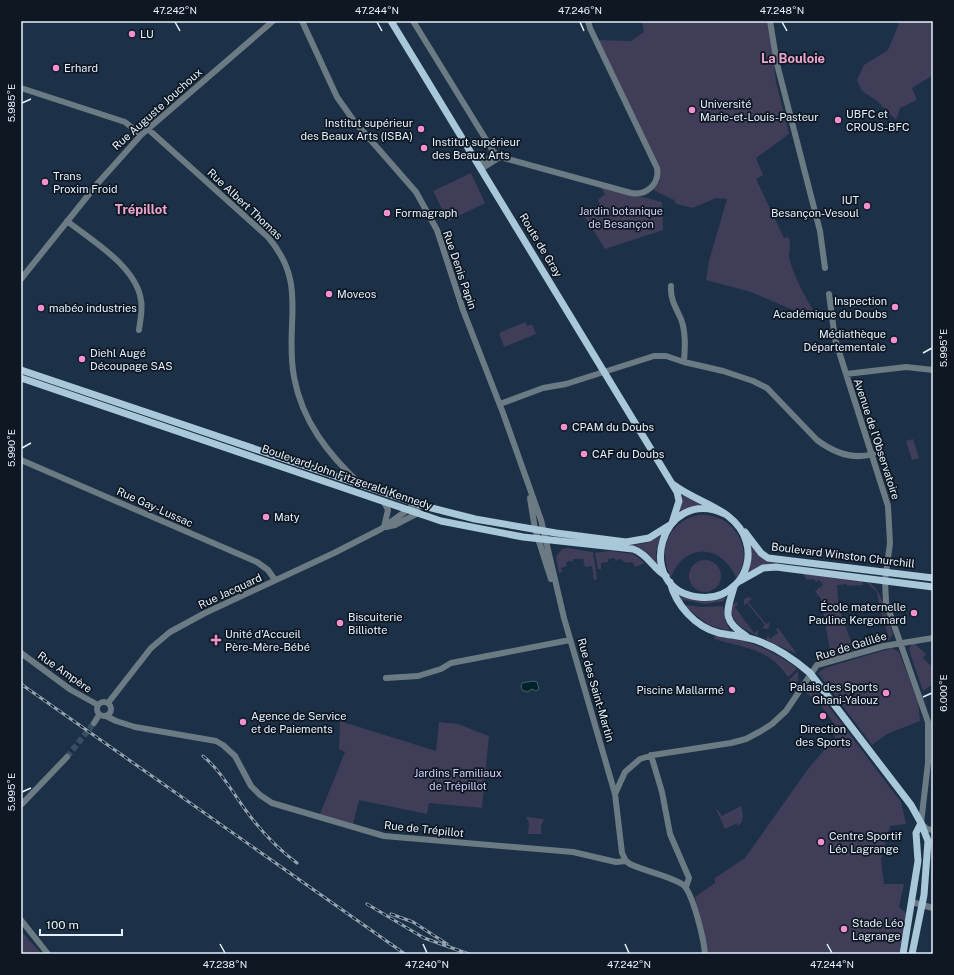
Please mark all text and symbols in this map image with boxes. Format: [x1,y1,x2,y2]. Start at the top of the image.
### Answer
text: 47.242°N [153,4,197,16]
text: 47.244°N [355,4,399,16]
text: 47.246°N [558,4,602,16]
text: 47.248°N [760,4,804,16]
place label: LU [140,28,154,40]
marker: LU [127,29,137,39]
district label: La Bouloie [761,51,825,66]
place label: Erhard [64,62,98,74]
marker: Erhard [51,63,61,73]
street label: Rue Auguste Jouchoux [110,66,204,152]
text: 5.985°E [5,84,17,122]
place label: Université Marie-et-Louis-Pasteur [700,98,819,123]
marker: Université Marie-et-Louis-Pasteur [687,105,697,115]
place label: UBFC et CROUS-BFC [846,108,910,133]
marker: UBFC et CROUS-BFC [833,115,843,125]
place label: Institut supérieur des Beaux Arts (ISBA) [300,117,413,142]
marker: Institut supérieur des Beaux Arts (ISBA) [416,124,426,134]
place label: Institut supérieur des Beaux Arts [432,136,520,161]
marker: Institut supérieur des Beaux Arts [419,143,429,153]
street label: Rue Albert Thomas [205,166,285,242]
place label: Trans Proxim Froid [53,170,118,195]
marker: Trans Proxim Froid [40,177,50,187]
place label: IUT Besançon-Vesoul [771,194,859,220]
marker: IUT Besançon-Vesoul [862,201,872,211]
district label: Trépillot [115,202,167,217]
park label: Jardin botanique de Besançon [579,205,663,231]
place label: Formagraph [395,207,457,219]
marker: Formagraph [382,208,392,218]
street label: Route de Gray [517,211,565,279]
street label: Rue Denis Papin [441,229,479,311]
place label: Moveos [337,288,377,300]
marker: Moveos [324,289,334,299]
place label: Inspection Académique du Doubs [773,295,887,320]
place label: mabéo industries [49,302,137,314]
marker: Inspection Académique du Doubs [890,302,900,312]
marker: mabéo industries [36,303,46,313]
place label: Médiathèque Départementale [804,328,886,353]
text: 5.995°E [937,329,949,367]
marker: Médiathèque Départementale [889,335,899,345]
place label: Diehl Augé Découpage SAS [90,347,173,372]
marker: Diehl Augé Découpage SAS [77,354,87,364]
street label: Avenue de l'Observatoire [852,377,902,501]
place label: CPAM du Doubs [572,421,654,433]
marker: CPAM du Doubs [559,422,569,432]
text: 5.990°E [5,429,17,467]
street label: Boulevard John Fitzgerald Kennedy [260,442,434,512]
place label: CAF du Doubs [592,448,665,460]
marker: CAF du Doubs [579,449,589,459]
street label: Rue Gay-Lussac [115,485,195,529]
place label: Maty [274,511,300,523]
marker: Maty [261,512,271,522]
street label: Boulevard Winston Churchill [771,540,915,570]
street label: Rue Jacquard [196,571,264,611]
place label: École maternelle Pauline Kergomard [809,600,906,626]
marker: École maternelle Pauline Kergomard [909,608,919,618]
place label: Biscuiterie Billiotte [348,611,402,636]
marker: Biscuiterie Billiotte [335,618,345,628]
place label: Unité d’Accueil Père-Mère-Bébé [225,628,310,653]
street label: Rue de Galilée [814,630,888,662]
marker: Unité d’Accueil Père-Mère-Bébé [210,634,222,646]
street label: Rue des Saint-Martin [575,637,617,743]
street label: Rue Ampère [36,649,94,695]
text: 6.000°E [937,674,949,712]
place label: Palais des Sports Ghani-Yalouz [790,681,878,706]
place label: Piscine Mallarmé [636,684,724,696]
marker: Piscine Mallarmé [727,685,737,695]
marker: Palais des Sports Ghani-Yalouz [881,688,891,698]
place label: Agence de Service et de Paiements [251,710,346,735]
marker: Direction des Sports [818,711,828,721]
marker: Agence de Service et de Paiements [238,717,248,727]
place label: Direction des Sports [795,723,851,748]
park label: Jardins Familiaux de Trépillot [414,767,502,792]
text: 5.995°E [5,773,17,811]
street label: Rue de Trépillot [383,819,465,839]
place label: Centre Sportif Léo Lagrange [829,830,903,855]
marker: Centre Sportif Léo Lagrange [816,837,826,847]
scale bar [40,911,122,937]
place label: Stade Léo Lagrange [852,917,903,942]
text: 100 m [46,918,79,932]
marker: Stade Léo Lagrange [839,924,849,934]
text: 47.238°N [203,958,247,970]
text: 47.240°N [405,958,449,970]
text: 47.242°N [607,958,651,970]
text: 47.244°N [810,958,854,970]

